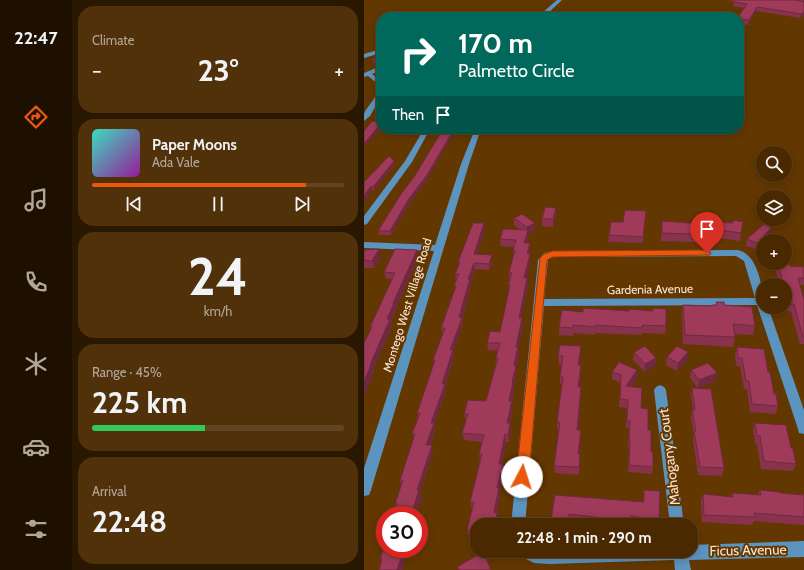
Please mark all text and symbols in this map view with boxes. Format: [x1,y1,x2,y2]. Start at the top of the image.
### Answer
text: 170 m [458,26,533,60]
text: 22:47 [14,27,58,49]
icon: right [392,28,444,80]
text: Climate [92,32,134,48]
text: 23° [198,52,238,89]
text: − [92,57,102,84]
text: + [334,57,344,84]
text: Palmetto Circle [458,60,574,82]
icon: directions [22,103,50,131]
icon: arrive [432,104,454,126]
text: Then [392,106,424,124]
text: Paper Moons [152,136,237,154]
map controls [756,146,792,314]
button: search [756,146,792,182]
text: Ada Vale [152,154,200,170]
icon: music [22,186,50,214]
button: layers [756,190,792,226]
icon: previous [123,193,145,215]
icon: pause [207,193,229,215]
icon: next [291,193,313,215]
pin [690,212,724,253]
icon: arrive [696,218,718,240]
button: + [756,234,792,270]
street label: Montego West Village Road [379,236,435,374]
text: 24 [188,245,248,308]
icon: phone [22,268,50,296]
button: − [756,278,792,314]
street label: Gardenia Avenue [607,281,693,297]
text: km/h [204,303,232,319]
icon: climate [22,350,50,378]
text: Range · 45% [92,364,162,380]
text: 225 km [92,384,187,421]
street label: Mahogany Court [654,407,684,506]
icon: car [22,433,50,461]
position arrow [501,456,543,498]
text: Arrival [92,483,127,499]
text: 22:48 [92,503,167,540]
speed limit sign: 30 [376,506,428,558]
icon: filters [22,515,50,543]
text: 22:48 · 1 min · 290 m [516,529,652,547]
street label: Ficus Avenue [709,540,787,560]

